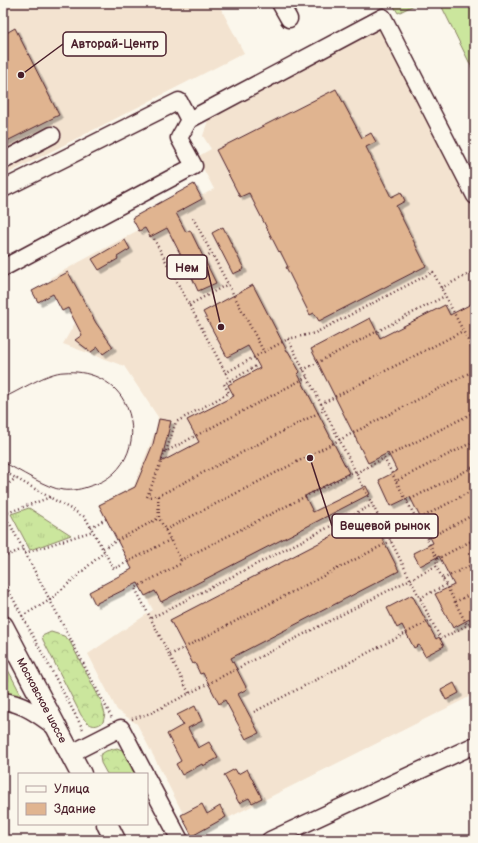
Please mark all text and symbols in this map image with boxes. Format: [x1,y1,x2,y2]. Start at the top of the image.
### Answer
callout: Авторай-Центр [63,32,166,56]
text: Авторай-Центр [70,37,159,52]
callout: Нем [167,255,207,279]
text: Нем [175,261,199,276]
callout: Вещевой рынок [332,514,438,538]
text: Вещевой рынок [340,519,431,534]
street label: Московское шоссе [14,656,70,745]
legend [18,773,148,825]
text: Улица [54,782,90,797]
text: Здание [54,802,96,817]

